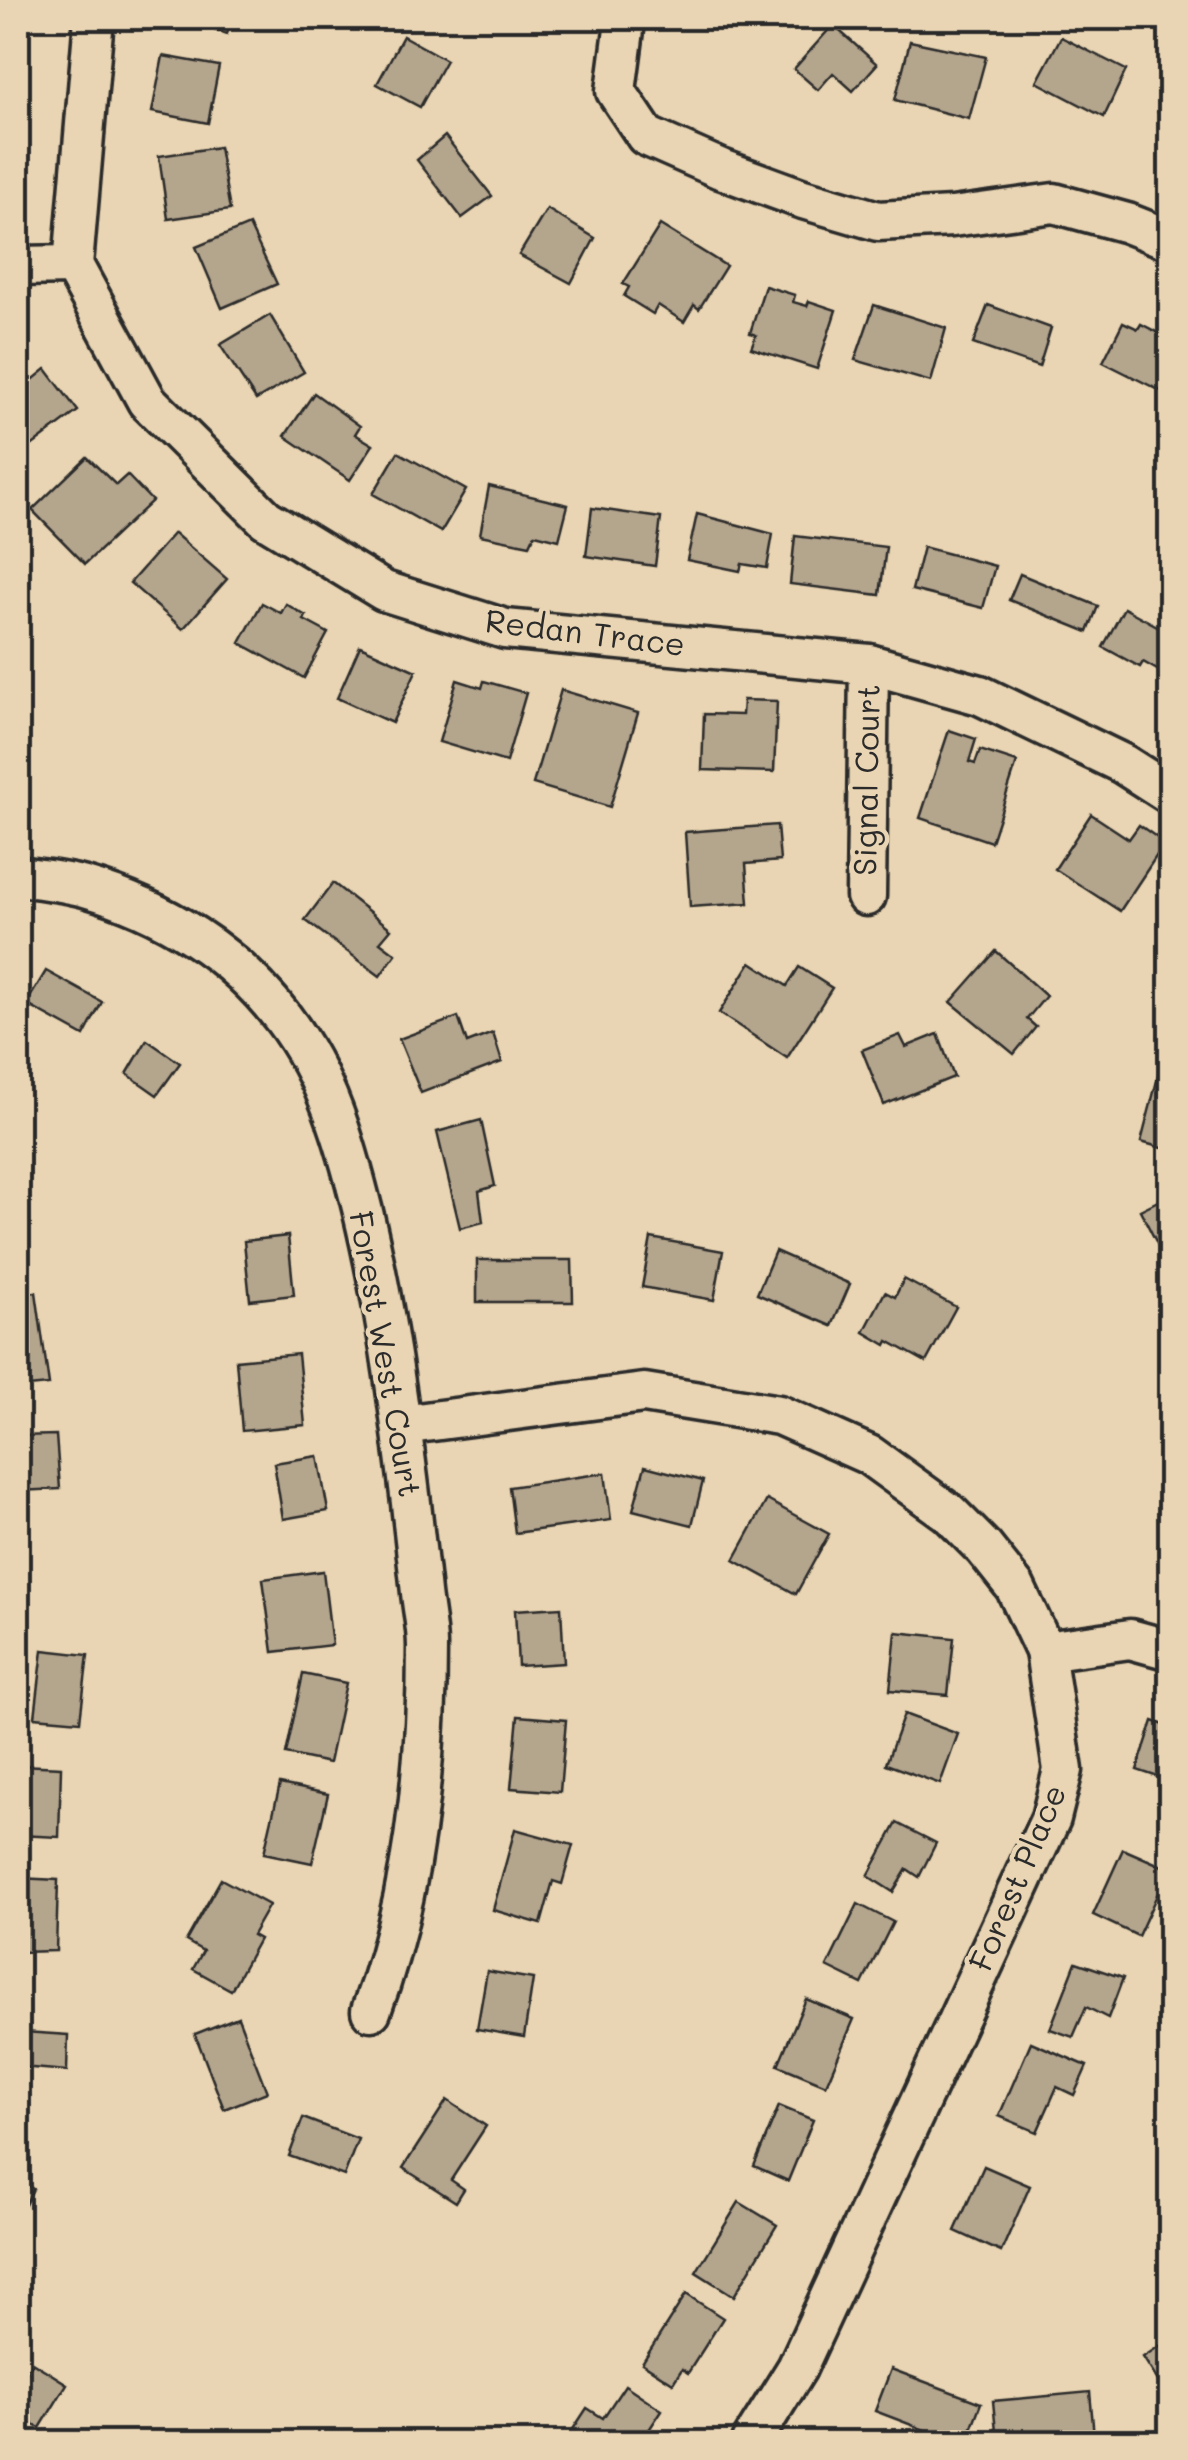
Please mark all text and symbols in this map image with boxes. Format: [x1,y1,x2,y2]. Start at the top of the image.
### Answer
street label: Redan Trace [483,598,688,664]
street label: Signal Court [842,684,888,876]
street label: Forest West Court [341,1207,433,1500]
street label: Forest Place [958,1778,1074,1977]

